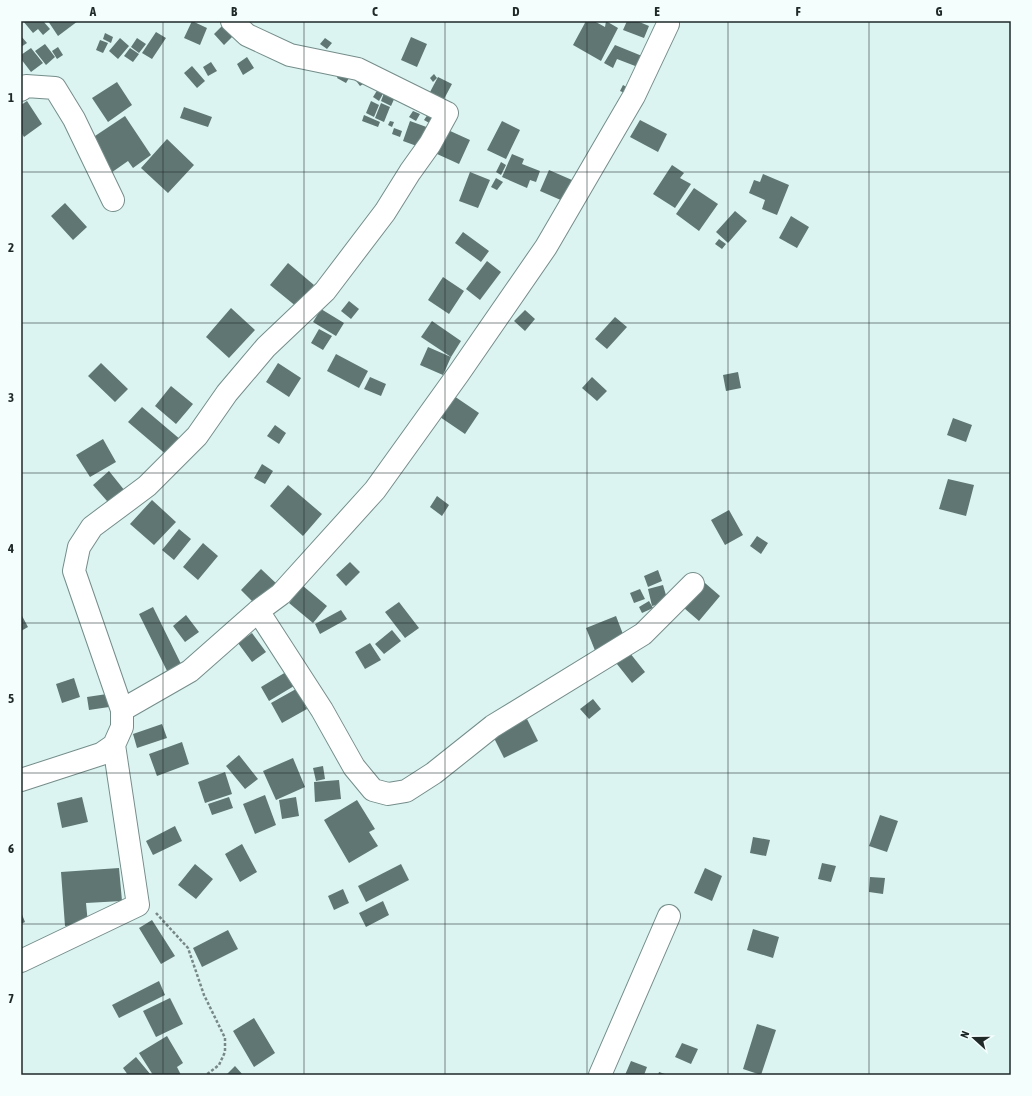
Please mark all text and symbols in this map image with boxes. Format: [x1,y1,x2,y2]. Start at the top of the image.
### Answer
text: A [89,4,97,19]
text: B [231,4,238,19]
text: C [372,4,378,19]
text: D [512,4,520,19]
text: E [654,4,660,19]
text: F [795,4,801,19]
text: G [936,4,943,19]
text: 1 [8,90,14,105]
text: 2 [8,240,14,255]
text: 3 [8,390,14,405]
text: 4 [7,541,14,556]
text: 5 [8,691,14,706]
text: 6 [8,841,14,856]
text: 7 [8,991,14,1006]
north arrow [954,1018,994,1058]
text: N [958,1029,971,1040]

